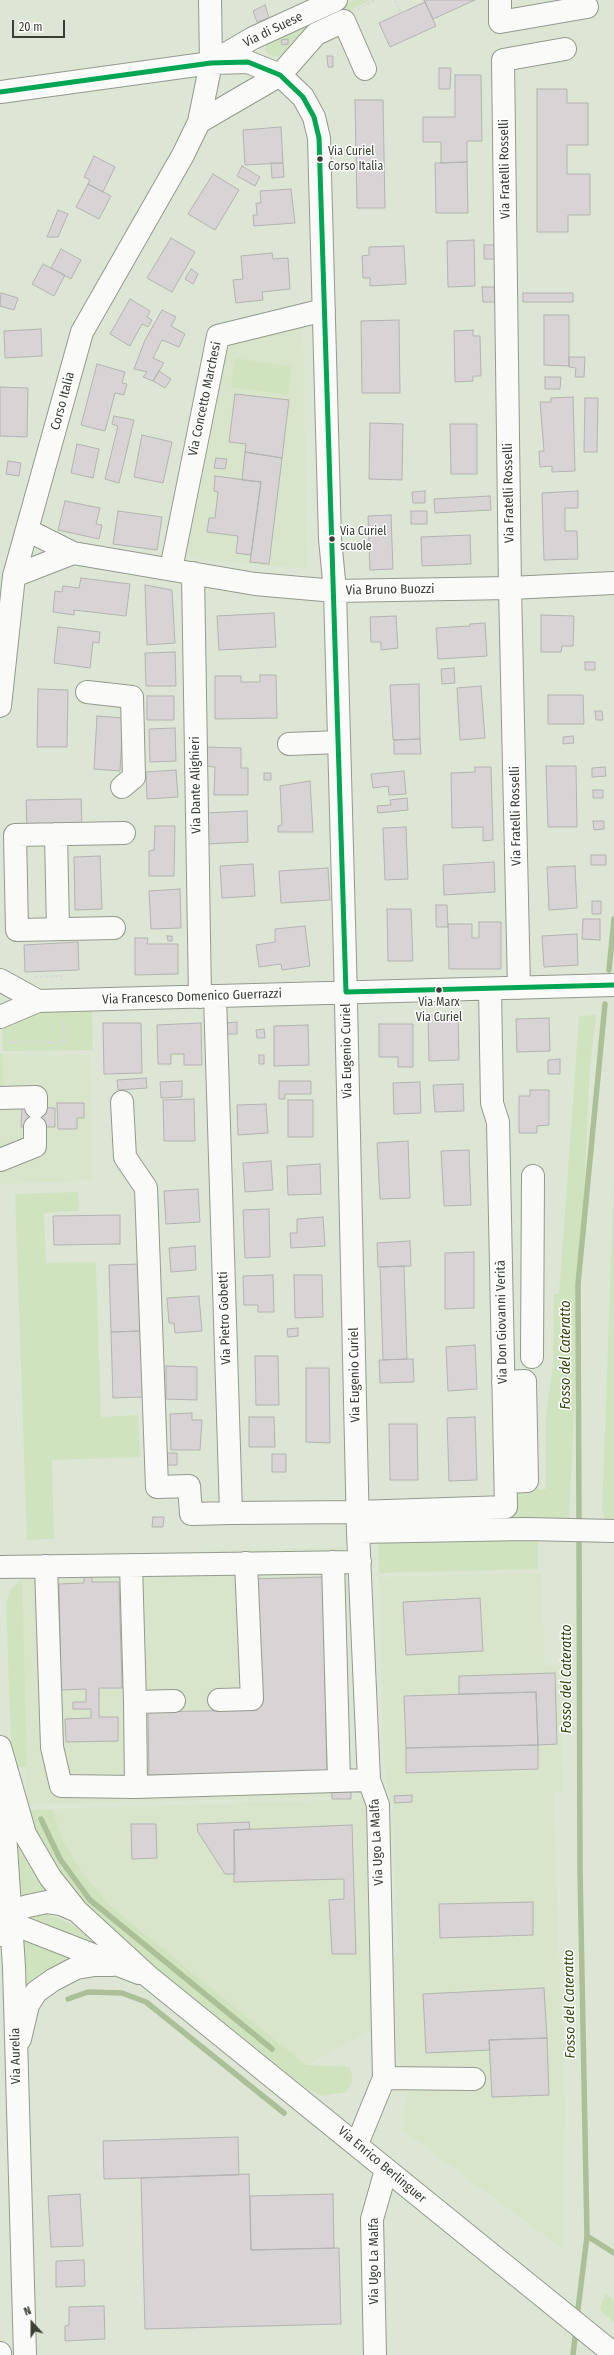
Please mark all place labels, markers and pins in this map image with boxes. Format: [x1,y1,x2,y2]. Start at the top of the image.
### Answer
place label: Via Curiel Corso Italia [328,145,383,173]
marker: Via Curiel Corso Italia [315,154,325,164]
place label: Via Curiel scuole [340,525,386,553]
marker: Via Curiel scuole [327,534,337,544]
marker: Via Marx Via Curiel [434,985,444,995]
place label: Via Marx Via Curiel [416,996,462,1024]

